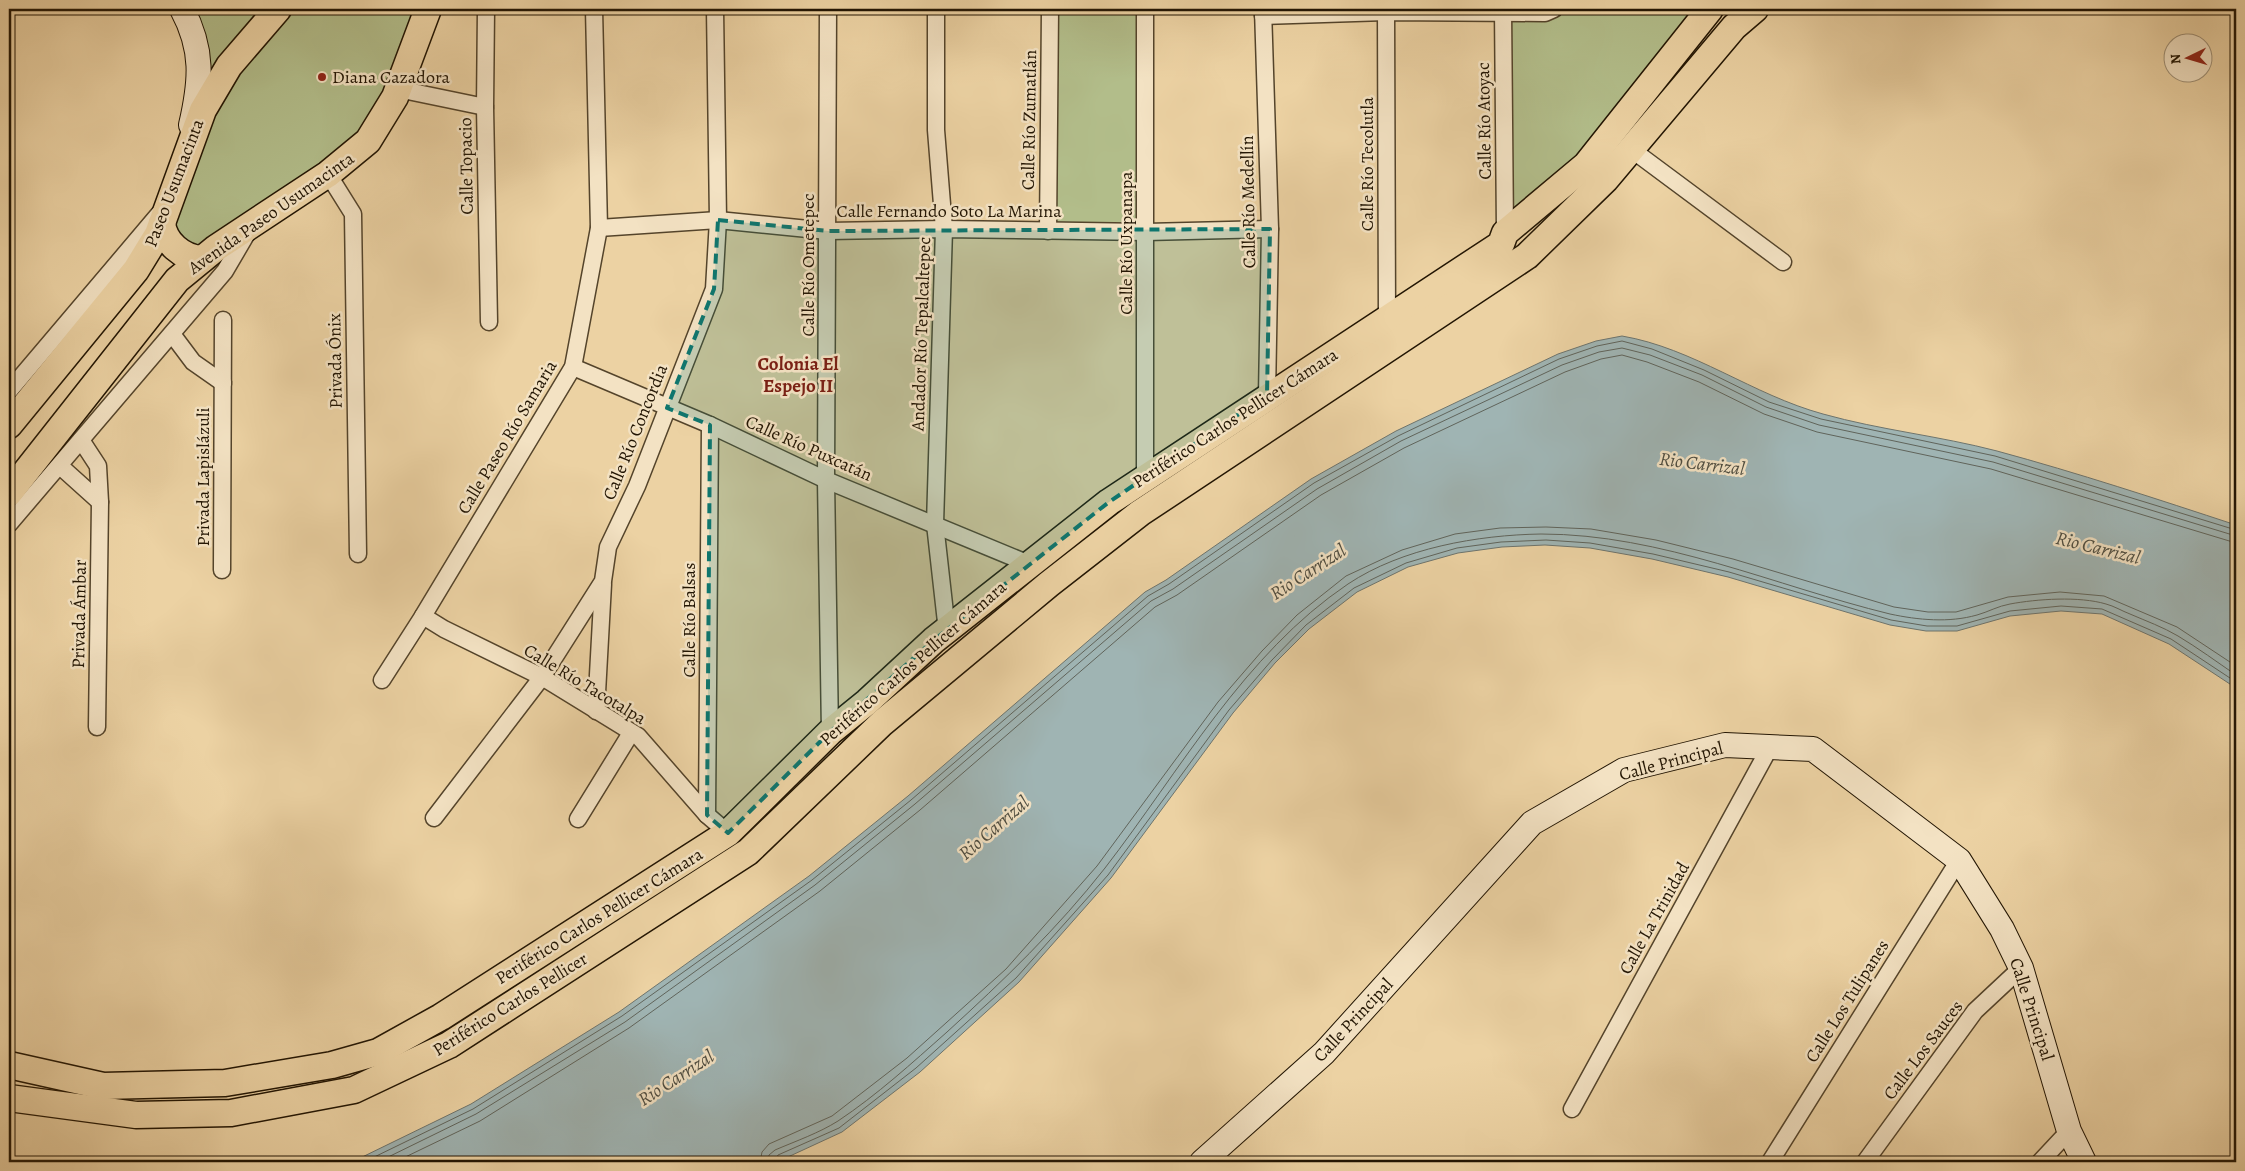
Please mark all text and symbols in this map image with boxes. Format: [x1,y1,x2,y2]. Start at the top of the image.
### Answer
north arrow [2162,32,2212,82]
street label: Calle Río Zumatlán [1016,50,1042,190]
text: N [2166,53,2185,65]
street label: Calle Río Atoyac [1471,62,1497,180]
place label: Diana Cazadora [332,65,451,89]
marker: Diana Cazadora [316,71,328,83]
street label: Calle Río Tecolutla [1355,96,1379,231]
street label: Paseo Usumacinta [139,115,210,250]
street label: Calle Topacio [453,117,479,215]
street label: Calle Río Medellín [1235,135,1261,269]
street label: Avenida Paseo Usumacinta [182,146,359,280]
street label: Calle Río Uxpanapa [1114,171,1138,315]
street label: Calle Río Ometepec [796,193,820,337]
street label: Calle Fernando Soto La Marina [836,199,1062,223]
street label: Andador Río Tepalcaltepec [906,237,936,432]
street label: Privada Ónix [322,313,348,409]
street label: Periférico Carlos Pellicer Cámara [1128,342,1343,494]
district label: Colonia El Espejo II [757,351,839,399]
street label: Calle Paseo Río Samaria [452,355,563,518]
street label: Calle Río Concordia [597,360,673,503]
street label: Privada Lapislázuli [191,407,215,547]
street label: Calle Río Puxcatán [742,409,876,487]
water label: Rio Carrizal [1658,446,1746,482]
water label: Rio Carrizal [2053,525,2143,571]
water label: Rio Carrizal [1265,538,1351,606]
street label: Privada Ámbar [66,559,92,669]
street label: Calle Río Balsas [677,563,701,677]
street label: Periférico Carlos Pellicer Cámara [814,575,1012,751]
street label: Calle Río Tacotalpa [519,638,651,730]
street label: Calle Principal [1616,735,1726,786]
water label: Rio Carrizal [953,790,1035,866]
street label: Periférico Carlos Pellicer Cámara [491,842,708,990]
street label: Calle La Trinidad [1613,857,1695,979]
street label: Calle Los Tulipanes [1800,935,1894,1067]
street label: Periférico Carlos Pellicer [428,946,592,1062]
street label: Calle Principal [2004,955,2060,1064]
street label: Calle Principal [1308,972,1399,1067]
street label: Calle Los Sauces [1878,995,1968,1105]
water label: Rio Carrizal [633,1044,719,1112]

